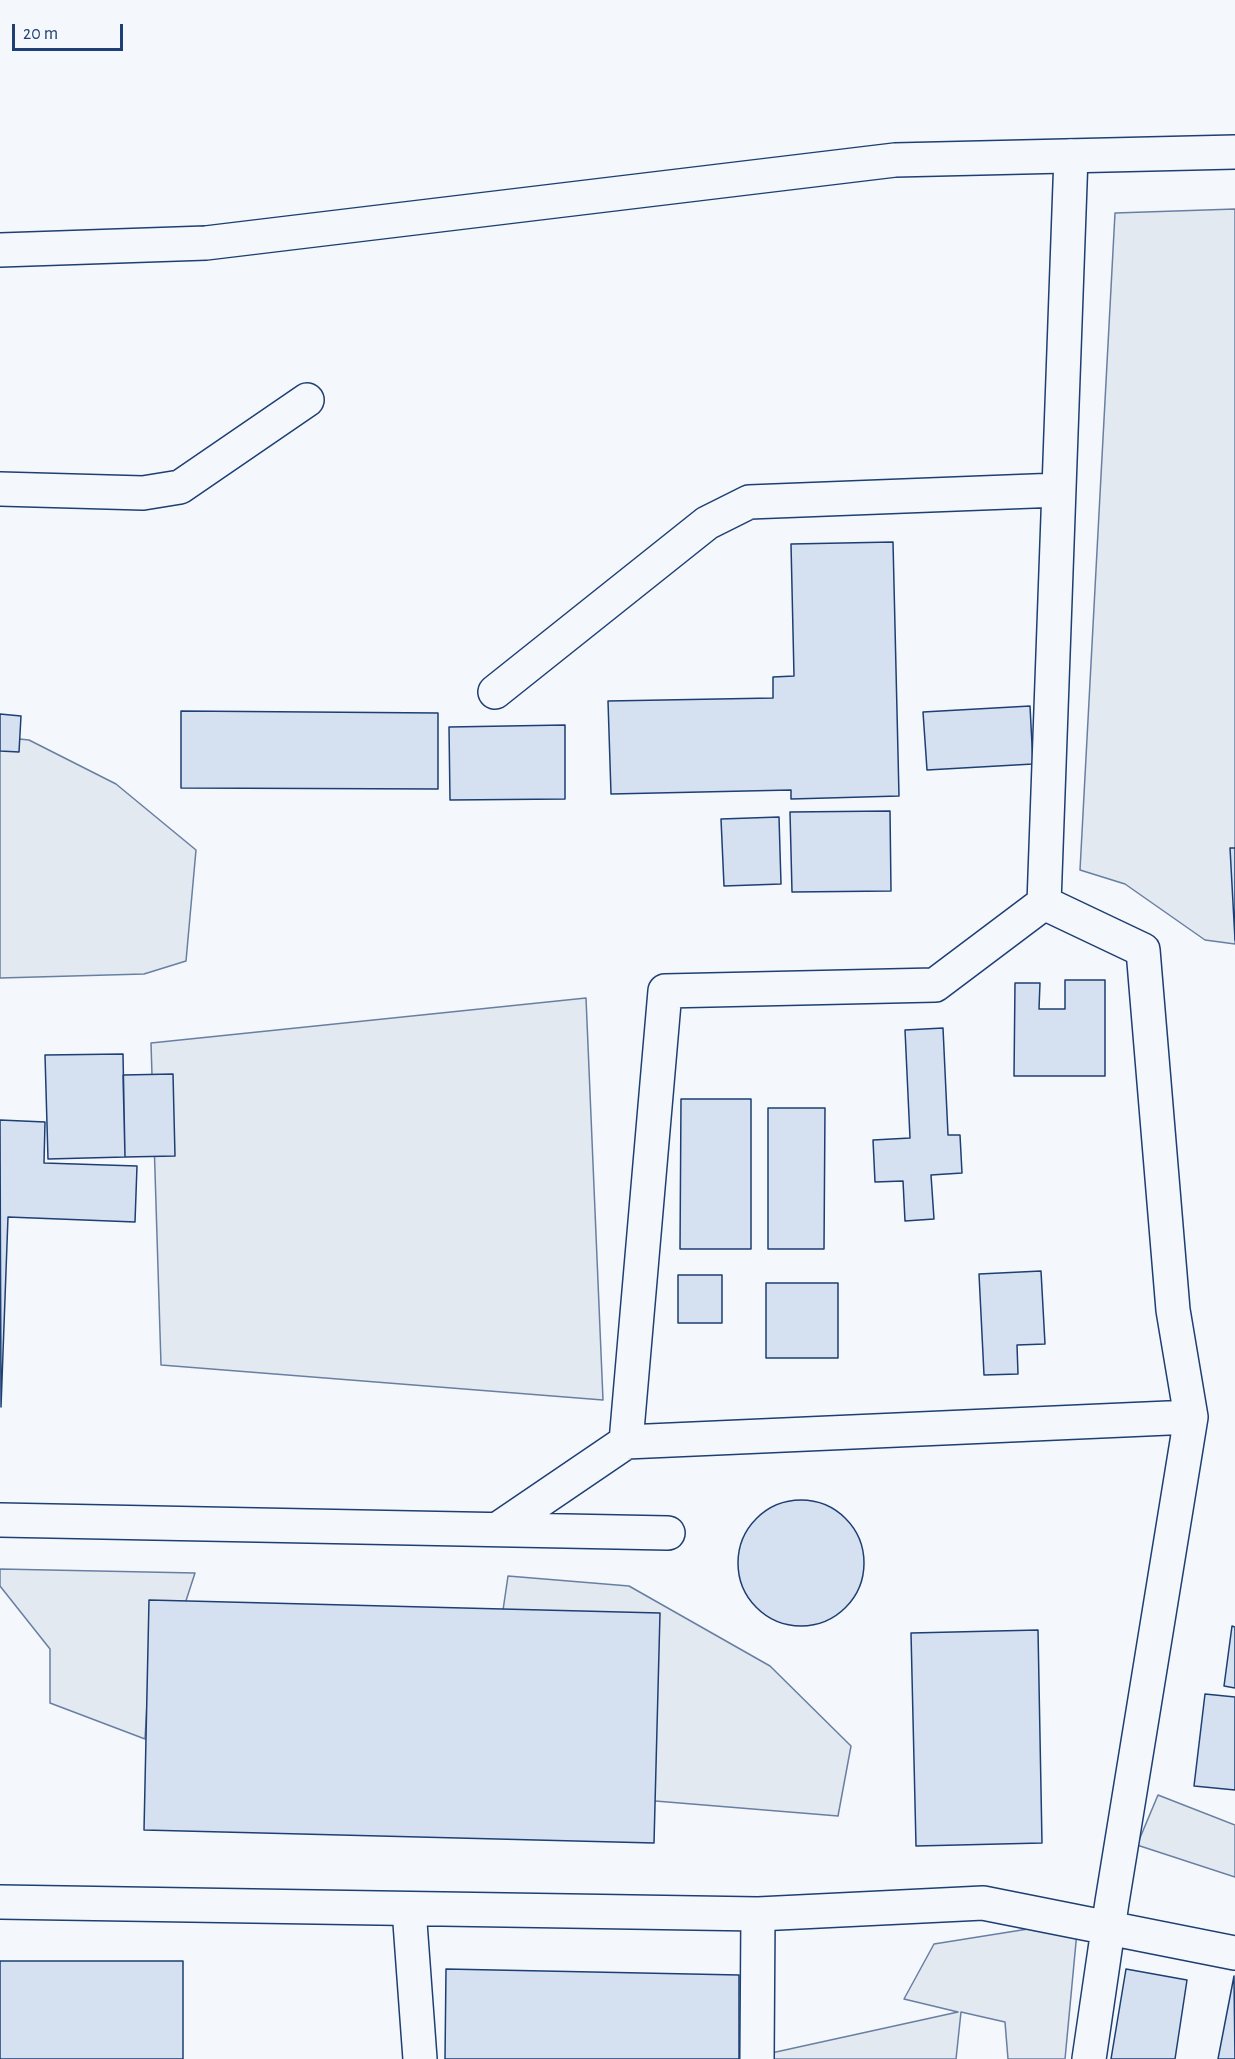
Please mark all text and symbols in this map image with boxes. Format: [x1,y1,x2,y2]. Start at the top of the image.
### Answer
scale bar [15,12,126,50]
text: 20 m [23,25,58,43]

